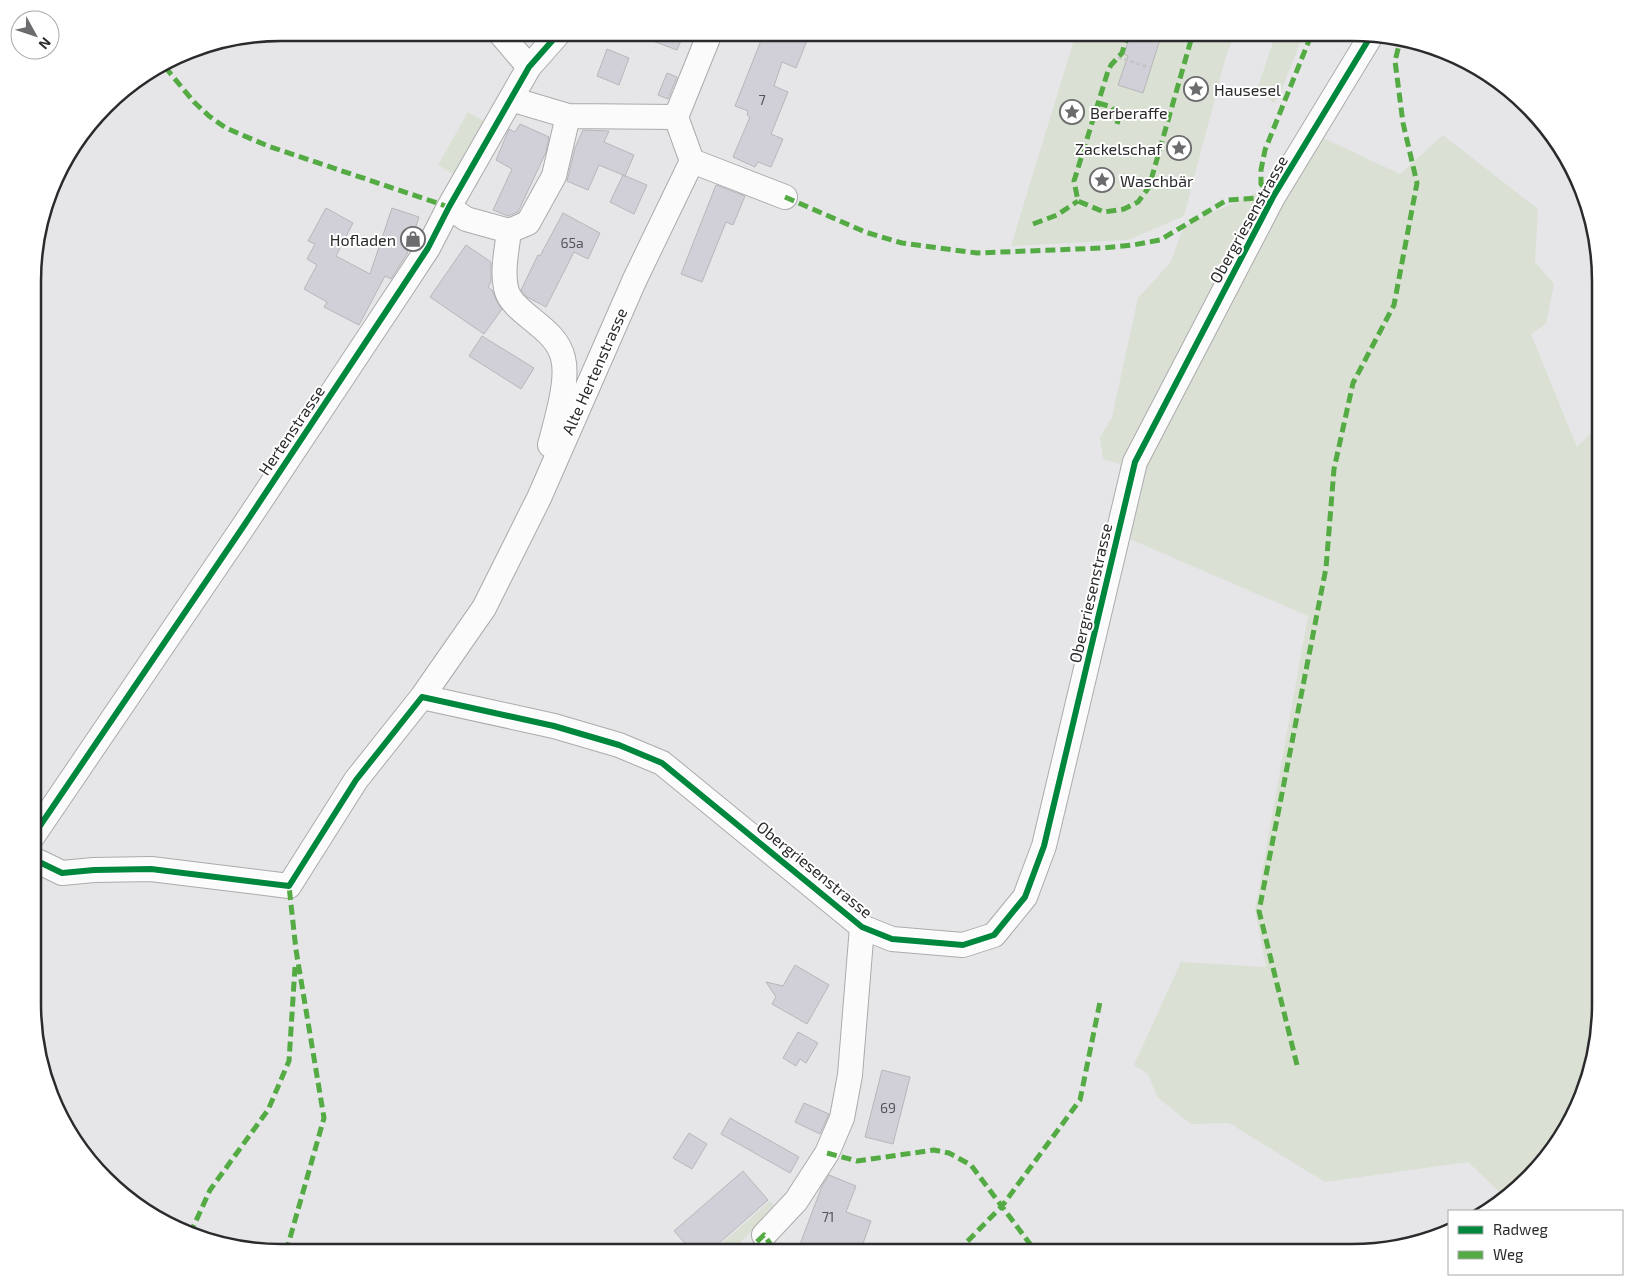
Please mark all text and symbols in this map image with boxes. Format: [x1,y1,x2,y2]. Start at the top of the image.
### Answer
north arrow [10,10,60,60]
text: N [36,34,55,53]
place icon: Hausesel [1183,76,1209,102]
place label: Hausesel [1214,80,1281,99]
house number: 7 [758,91,766,108]
place icon: Berberaffe [1059,99,1085,125]
place label: Berberaffe [1090,103,1168,122]
place icon: Zackelschaf [1166,135,1192,161]
place label: Zackelschaf [1075,139,1163,158]
street label: Obergriesenstrasse [1205,152,1291,286]
place icon: Waschbär [1089,167,1115,193]
place label: Waschbär [1120,171,1194,190]
shop icon: Hofladen [400,226,426,252]
place label: Hofladen [330,230,396,249]
house number: 65a [560,234,584,251]
street label: Alte Hertenstrasse [557,305,631,437]
street label: Hertenstrasse [254,382,328,478]
street label: Obergriesenstrasse [1065,521,1115,665]
street label: Obergriesenstrasse [753,817,877,921]
house number: 69 [880,1099,896,1116]
house number: 71 [822,1208,834,1225]
legend [1448,1210,1623,1275]
text: Radweg [1493,1220,1548,1238]
text: Weg [1493,1245,1524,1263]

